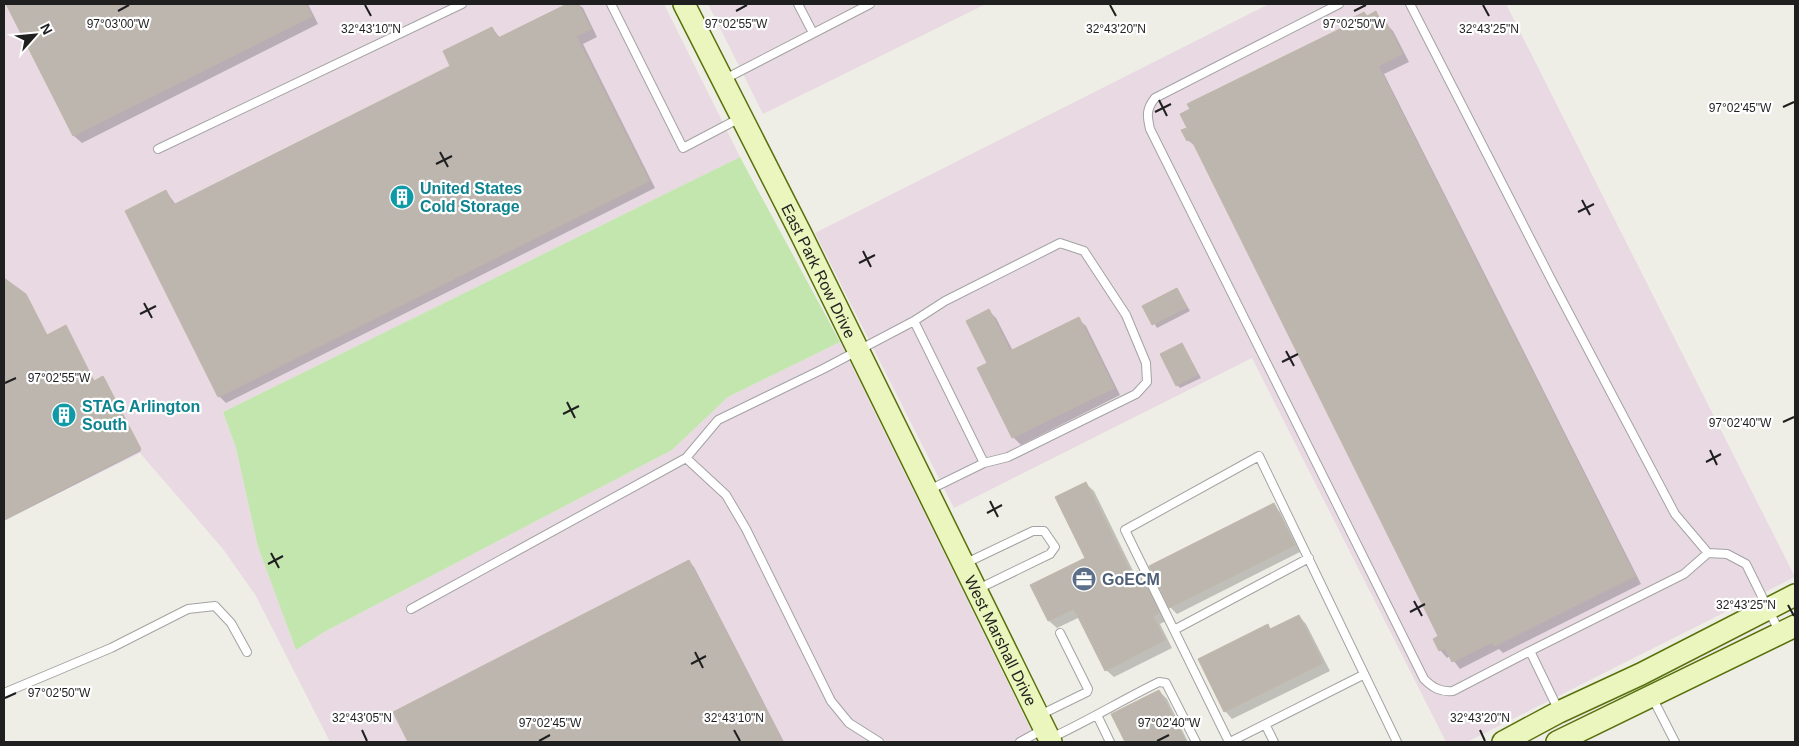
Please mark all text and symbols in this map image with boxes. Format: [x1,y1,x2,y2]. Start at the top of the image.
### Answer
north arrow [10,10,60,60]
text: 97°03'00"W [87,17,150,31]
text: 97°02'55"W [705,17,768,31]
text: 97°02'50"W [1323,17,1386,31]
text: N [37,21,56,37]
text: 32°43'10"N [341,22,401,36]
text: 32°43'20"N [1086,22,1146,36]
text: 32°43'25"N [1459,22,1519,36]
text: 97°02'45"W [1709,101,1772,115]
place label: United States Cold Storage [420,180,522,215]
building icon: United States Cold Storage [389,184,415,210]
street label: East Park Row Drive [778,201,859,341]
text: 97°02'55"W [28,371,91,385]
place label: STAG Arlington South [82,398,200,433]
building icon: STAG Arlington South [51,402,77,428]
text: 97°02'40"W [1709,416,1772,430]
office icon: GoECM [1071,566,1097,592]
place label: GoECM [1102,571,1160,588]
street label: West Marshall Drive [961,573,1040,709]
text: 32°43'25"N [1716,598,1776,612]
text: 97°02'50"W [28,686,91,700]
text: 32°43'05"N [332,711,392,725]
text: 32°43'10"N [704,711,764,725]
text: 32°43'20"N [1450,711,1510,725]
text: 97°02'45"W [519,716,582,730]
text: 97°02'40"W [1138,716,1201,730]

